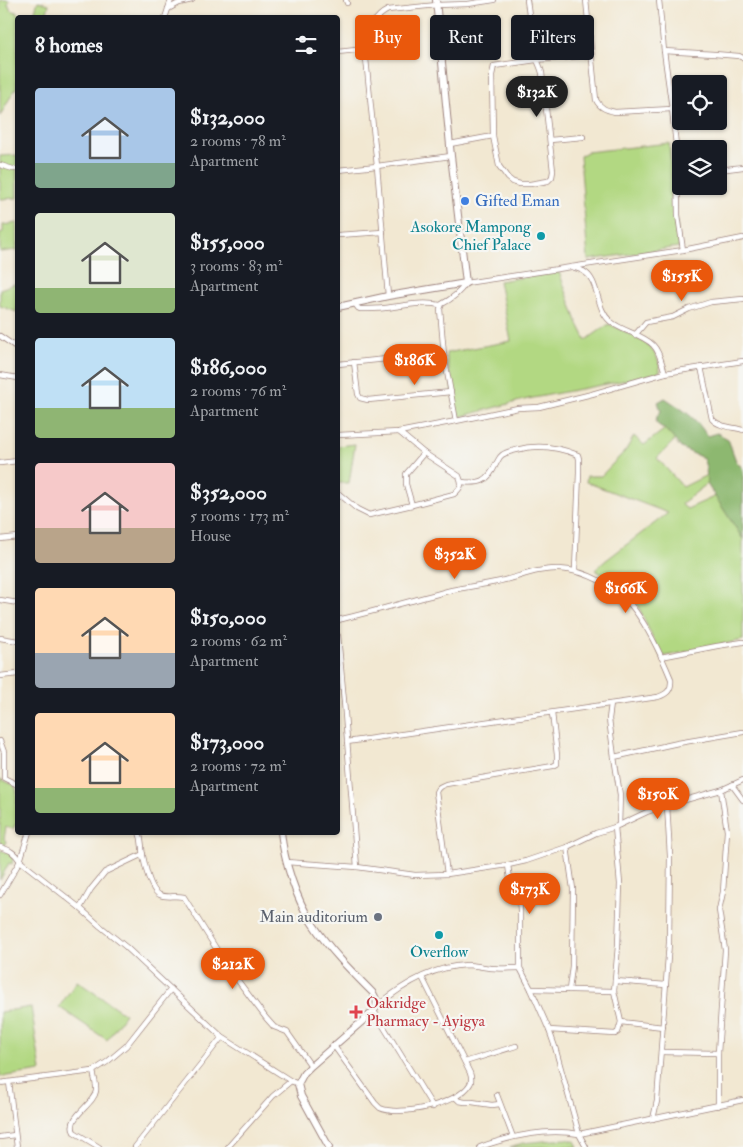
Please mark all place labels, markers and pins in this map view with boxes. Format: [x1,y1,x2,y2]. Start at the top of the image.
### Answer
pin: $132K [502,76,572,118]
place label: Gifted Eman [475,191,560,211]
marker: Gifted Eman [459,195,471,207]
place label: Asokore Mampong Chief Palace [409,217,532,255]
marker: Asokore Mampong Chief Palace [535,230,547,242]
pin: $155K [647,260,717,302]
pin: $186K [380,344,450,386]
pin: $352K [420,538,490,580]
pin: $166K [591,572,661,614]
pin: $150K [623,778,693,820]
pin: $173K [495,872,565,915]
place label: Main auditorium [260,907,369,927]
marker: Main auditorium [372,911,384,923]
marker: Overflow [433,929,445,941]
place label: Overflow [410,942,469,962]
pin: $212K [198,948,268,990]
place label: Oakridge Pharmacy - Ayigya [366,993,485,1031]
marker: Oakridge Pharmacy - Ayigya [350,1006,362,1018]

